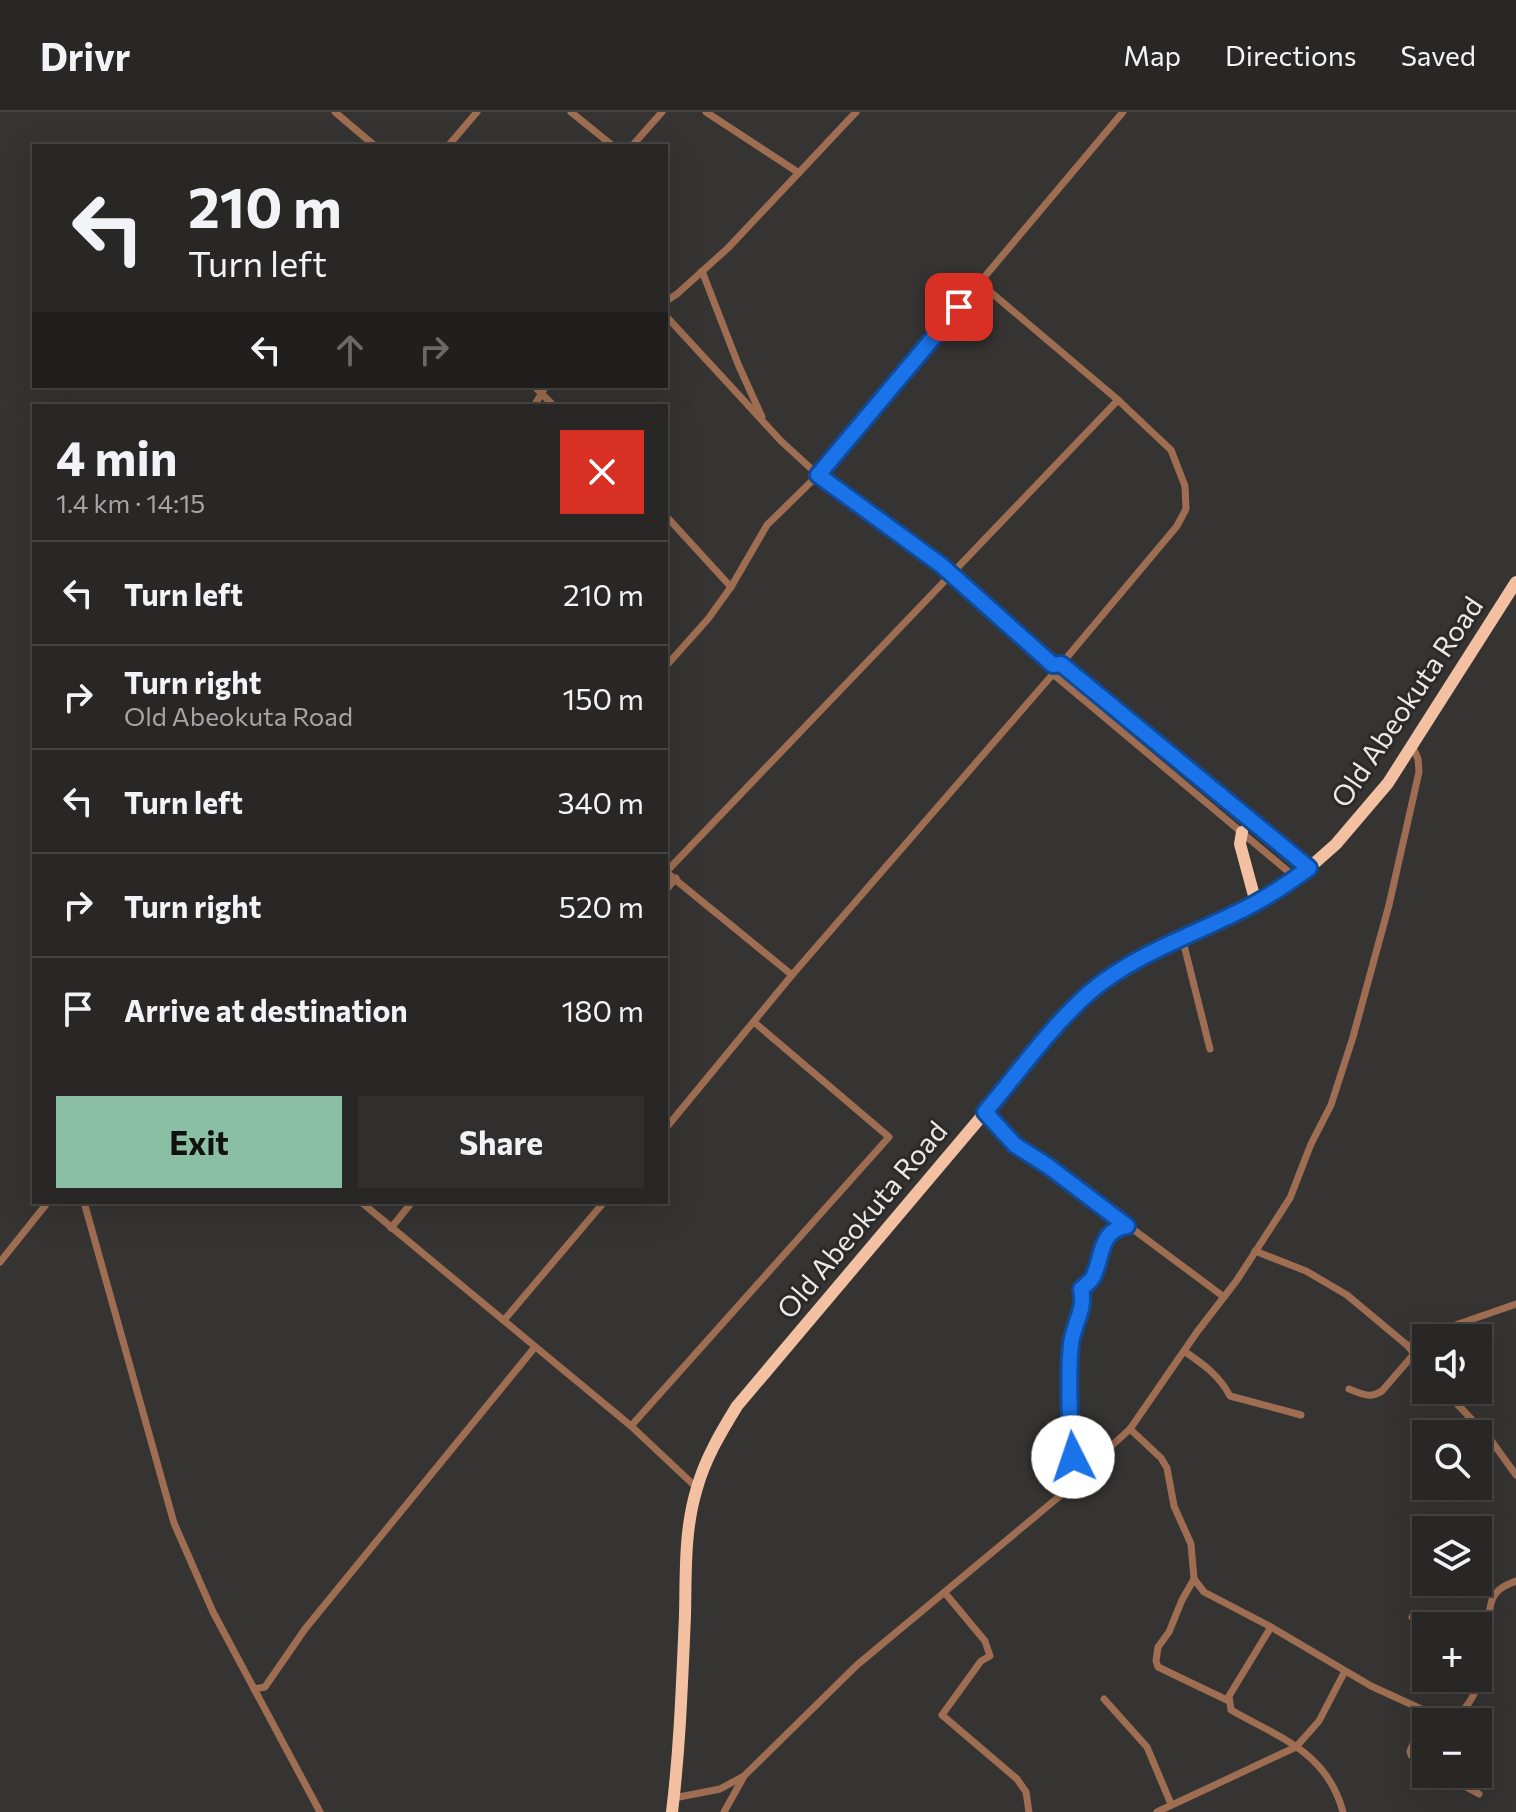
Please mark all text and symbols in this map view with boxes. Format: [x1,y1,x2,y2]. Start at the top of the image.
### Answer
text: Drivr [40,32,130,79]
text: Map [1123,38,1181,72]
text: Directions [1225,38,1356,72]
text: Saved [1400,38,1476,72]
text: 210 m [188,171,342,240]
icon: left [56,176,160,280]
text: Turn left [188,240,327,284]
pin [925,273,993,341]
icon: arrive [937,285,981,329]
icon: left [244,328,288,372]
icon: ahead [328,328,372,372]
icon: right [412,328,456,372]
text: 4 min [56,427,178,486]
button: close [560,430,644,514]
text: 1.4 km · 14:15 [56,487,205,518]
icon: left [56,571,100,615]
text: Turn left [124,575,243,612]
text: 210 m [563,575,644,612]
street label: Old Abeokuta Road [1323,590,1489,813]
text: Turn right [124,663,261,700]
icon: right [56,675,100,719]
text: 150 m [562,679,644,716]
text: Old Abeokuta Road [124,700,353,731]
icon: left [56,779,100,823]
text: Turn left [124,783,243,820]
text: 340 m [557,783,644,820]
icon: right [56,883,100,927]
text: Turn right [124,887,261,924]
text: 520 m [559,887,644,924]
icon: arrive [56,987,100,1031]
text: Arrive at destination [124,991,408,1028]
text: 180 m [561,991,644,1028]
button: Exit [56,1096,342,1188]
button: Share [358,1096,644,1188]
street label: Old Abeokuta Road [769,1114,954,1325]
map controls [1412,1324,1492,1788]
button: sound [1412,1324,1492,1404]
position arrow [1031,1415,1115,1499]
button: search [1412,1420,1492,1500]
button: layers [1412,1516,1492,1596]
button: + [1412,1612,1492,1692]
button: − [1412,1708,1492,1788]

